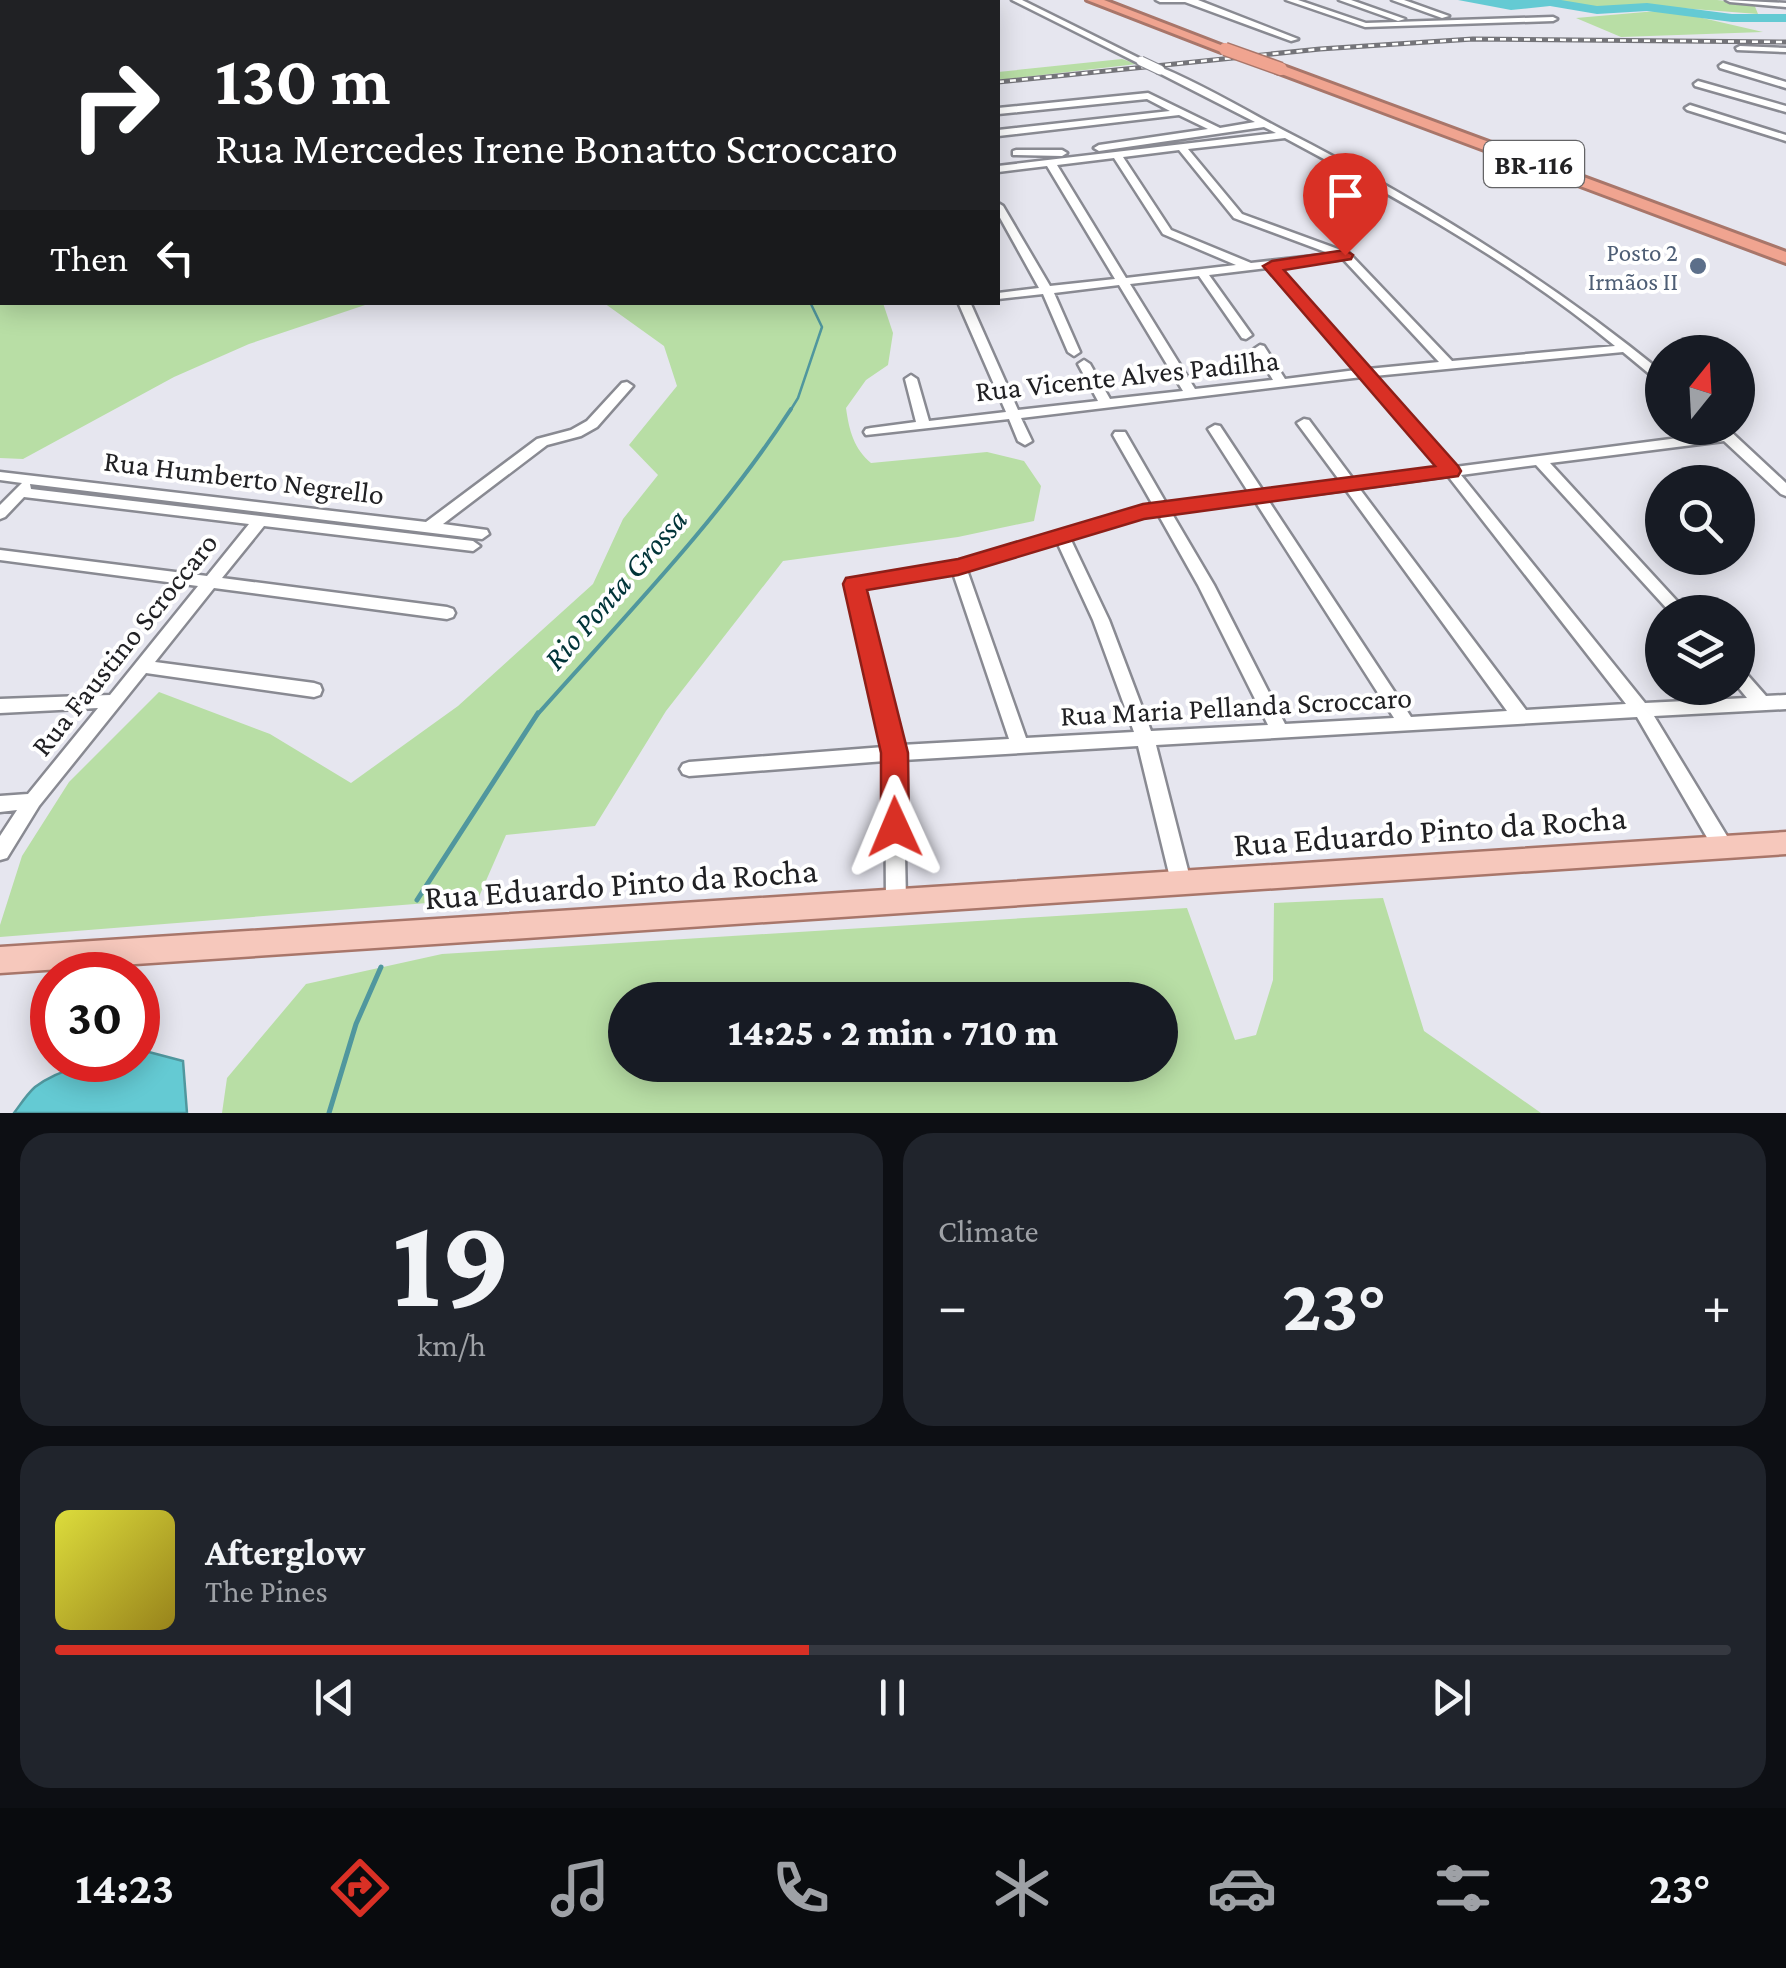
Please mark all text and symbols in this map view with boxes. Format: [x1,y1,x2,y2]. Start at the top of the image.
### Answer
icon: right [50,40,180,170]
text: 130 m [215,41,391,119]
text: Rua Mercedes Irene Bonatto Scroccaro [215,123,898,173]
road number: BR-116 [1484,141,1584,187]
pin [1303,153,1388,256]
icon: arrive [1318,168,1373,223]
icon: left [148,230,203,285]
text: Then [50,237,128,279]
place label: Posto 2 Irmãos II [1588,239,1678,295]
marker: Posto 2 Irmãos II [1687,255,1709,277]
north arrow [1645,335,1755,445]
map controls [1645,335,1755,705]
street label: Rua Vicente Alves Padilha [973,343,1281,407]
street label: Rua Humberto Negrello [102,443,386,512]
button: search [1645,465,1755,575]
water label: Rio Ponta Grossa [536,501,694,677]
street label: Rua Faustino Scroccaro [24,526,224,762]
button: layers [1645,595,1755,705]
street label: Rua Maria Pellanda Scroccaro [1059,680,1413,732]
position arrow [843,775,947,879]
street label: Rua Eduardo Pinto da Rocha [1232,798,1628,864]
street label: Rua Eduardo Pinto da Rocha [423,851,819,917]
speed limit sign: 30 [30,952,160,1082]
text: 14:25 · 2 min · 710 m [728,1011,1058,1053]
text: 19 [392,1189,511,1334]
text: Climate [938,1213,1039,1249]
text: 23° [1282,1263,1387,1346]
text: − [938,1275,967,1336]
text: + [1702,1275,1731,1336]
text: km/h [417,1327,486,1363]
text: Afterglow [205,1531,365,1573]
text: The Pines [205,1573,328,1609]
icon: previous [307,1670,362,1725]
icon: pause [865,1670,920,1725]
icon: next [1424,1670,1479,1725]
icon: directions [325,1853,395,1923]
icon: music [545,1853,615,1923]
icon: phone [766,1853,836,1923]
icon: climate [987,1853,1057,1923]
icon: car [1207,1853,1277,1923]
icon: filters [1428,1853,1498,1923]
text: 14:23 [75,1863,174,1913]
text: 23° [1649,1863,1711,1913]

